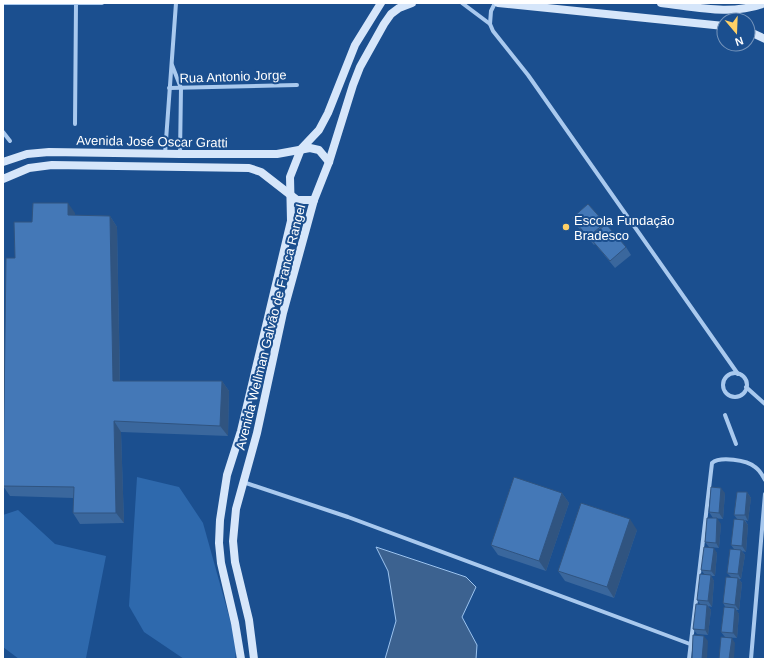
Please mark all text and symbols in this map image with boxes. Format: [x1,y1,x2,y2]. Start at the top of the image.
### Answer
north arrow [716,12,756,52]
text: N [733,34,745,48]
street label: Rua Antonio Jorge [179,67,287,86]
street label: Avenida José Oscar Gratti [76,133,228,150]
street label: Avenida Wellman Galvão de Franca Rangel [233,203,308,451]
place label: Escola Fundação Bradesco [574,213,674,243]
marker: Escola Fundação Bradesco [561,222,571,232]

